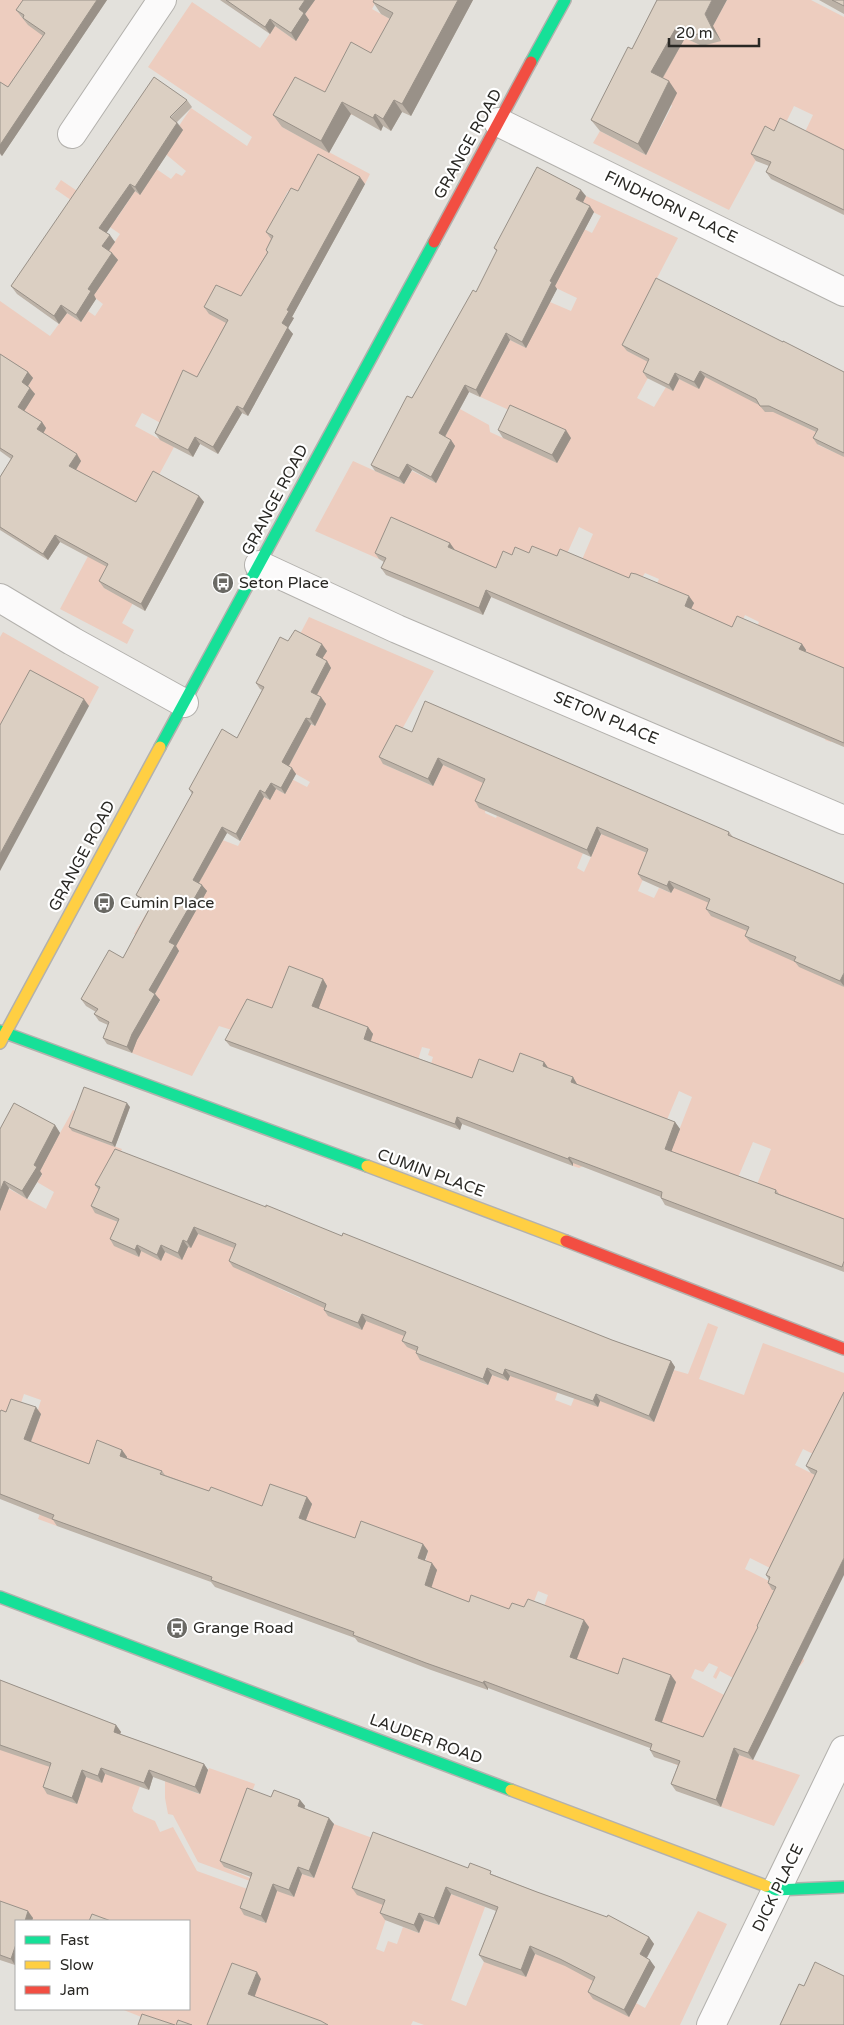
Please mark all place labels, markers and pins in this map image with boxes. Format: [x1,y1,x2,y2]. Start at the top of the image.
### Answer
bus stop icon: Seton Place [211,571,235,595]
place label: Seton Place [239,573,329,593]
bus stop icon: Cumin Place [92,891,116,915]
place label: Cumin Place [120,893,214,913]
bus stop icon: Grange Road [165,1616,189,1640]
place label: Grange Road [193,1618,294,1638]

